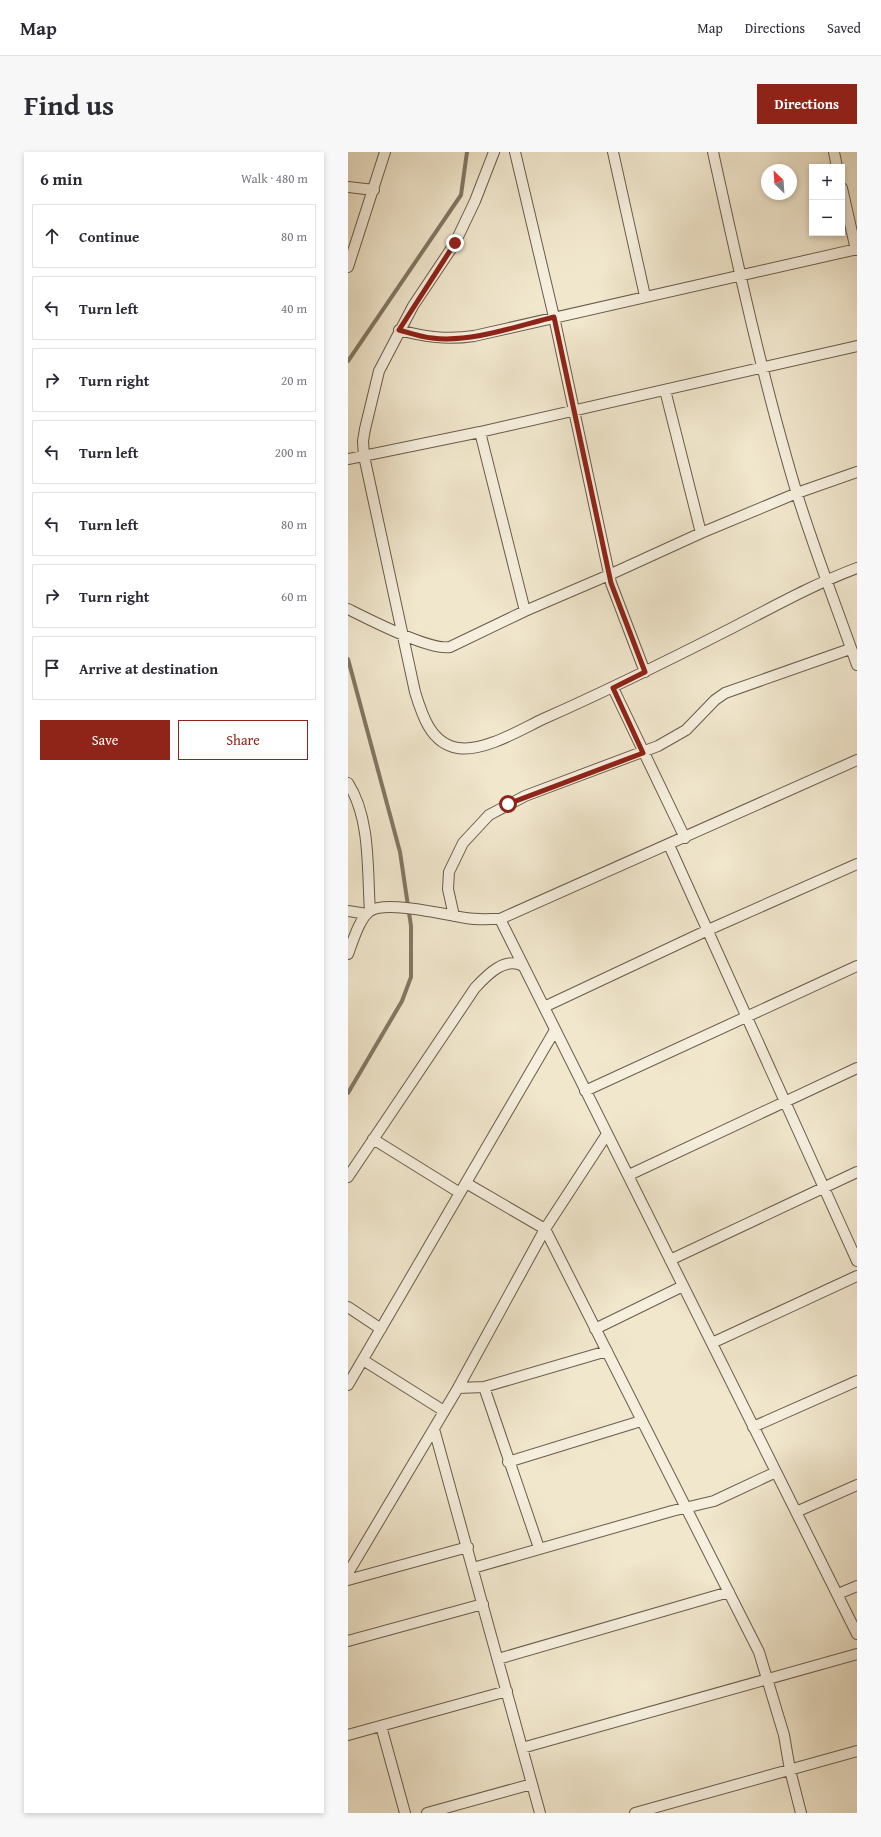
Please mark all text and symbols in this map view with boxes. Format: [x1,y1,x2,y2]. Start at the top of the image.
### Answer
text: Map [20,14,57,42]
text: Map [697,18,723,38]
text: Directions [745,18,805,38]
text: Saved [827,18,861,38]
text: Find us [24,84,114,125]
button: Directions [757,84,857,124]
north arrow [761,164,797,200]
map controls [809,164,845,236]
button: + [809,164,845,200]
text: 6 min [40,166,82,191]
text: Walk · 480 m [241,169,308,188]
button: − [809,200,845,236]
icon: ahead [41,225,63,247]
text: Continue [79,226,140,247]
text: 80 m [281,227,307,246]
route end [446,234,464,252]
icon: left [41,297,63,319]
text: Turn left [79,298,138,319]
text: 40 m [281,299,307,318]
icon: right [41,369,63,391]
text: Turn right [79,370,150,391]
text: 20 m [281,371,307,390]
icon: left [41,441,63,463]
text: Turn left [79,442,138,463]
text: 200 m [275,443,307,462]
icon: left [41,513,63,535]
text: Turn left [79,514,138,535]
text: 80 m [281,515,307,534]
icon: right [41,585,63,607]
text: Turn right [79,586,150,607]
text: 60 m [281,587,307,606]
icon: arrive [41,657,63,679]
text: Arrive at destination [79,658,218,679]
button: Save [40,720,170,760]
button: Share [178,720,308,760]
route start [499,795,517,813]

